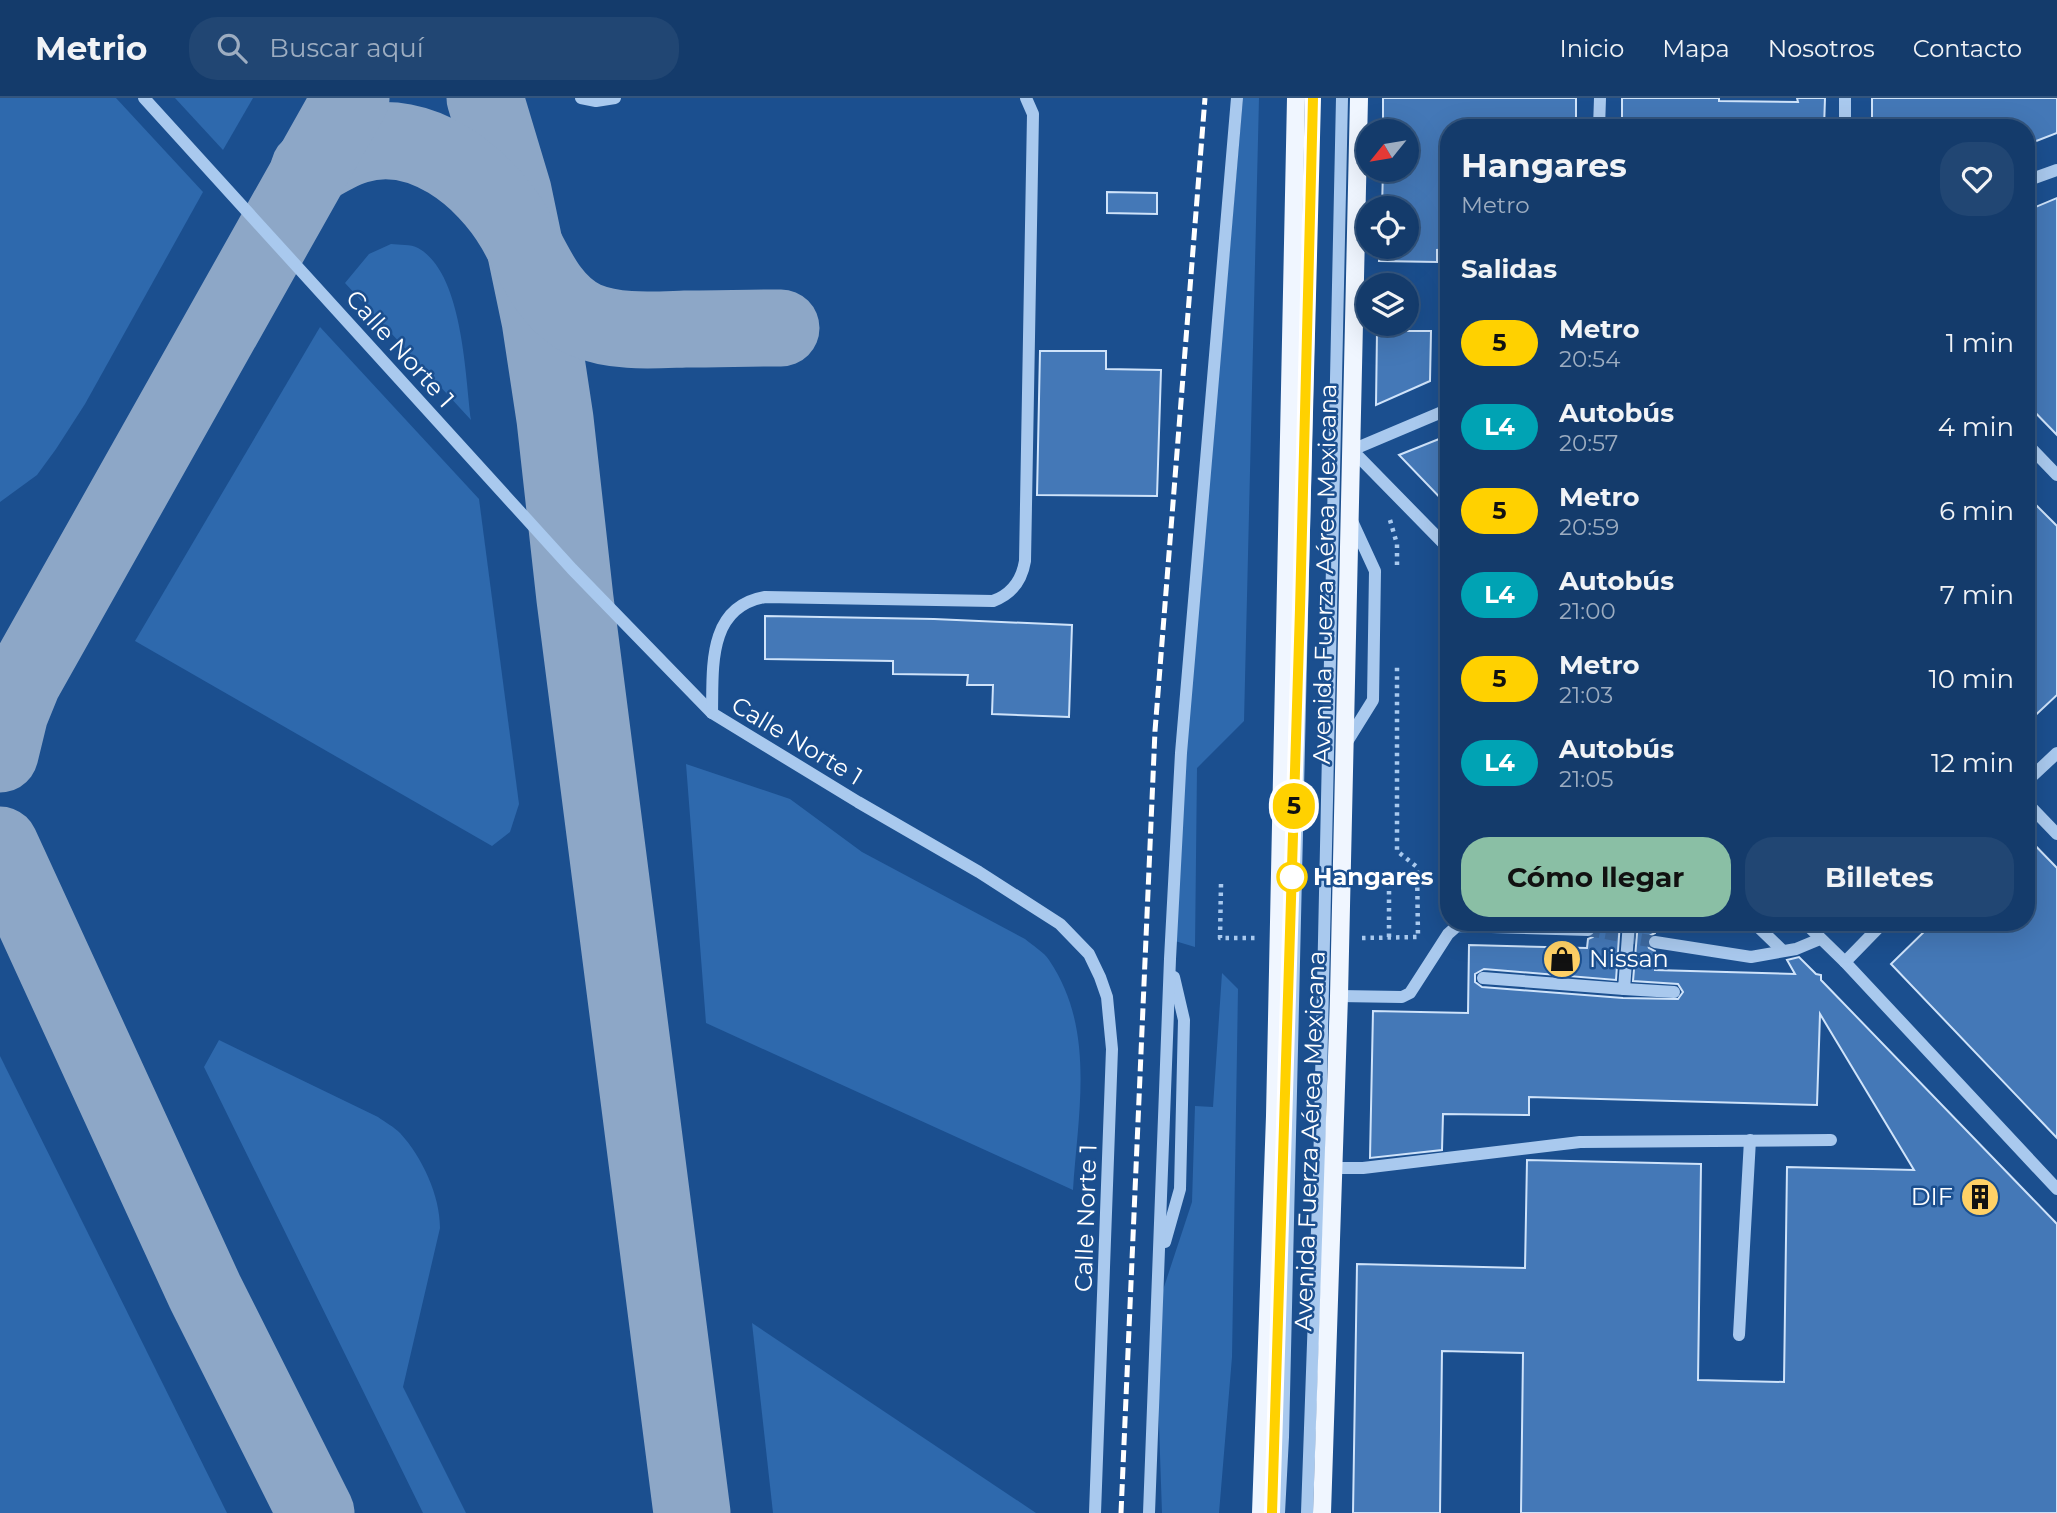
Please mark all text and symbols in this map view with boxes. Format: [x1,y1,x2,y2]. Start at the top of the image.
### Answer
search box [189,17,679,80]
text: Metrio [35,28,147,68]
icon: search [213,29,251,67]
text: Buscar aquí [269,32,424,64]
text: Inicio [1559,34,1624,63]
text: Mapa [1662,34,1730,63]
text: Nosotros [1768,34,1875,63]
text: Contacto [1913,34,2022,63]
north arrow [1356,119,1419,182]
map controls [1356,119,1419,336]
button: heart [1940,142,2014,216]
text: Hangares [1461,145,1627,185]
text: Metro [1461,191,1530,219]
button: locate [1356,196,1419,259]
text: Salidas [1461,253,1557,285]
button: layers [1356,273,1419,336]
street label: Calle Norte 1 [340,284,461,413]
text: Metro [1559,313,1640,345]
text: 1 min [1946,327,2014,359]
text: 5 [1492,328,1507,357]
text: 20:54 [1559,345,1620,373]
street label: Avenida Fuerza Aérea Mexicana [1307,383,1342,765]
text: Autobús [1559,397,1674,429]
text: 4 min [1938,411,2014,443]
text: L4 [1484,412,1515,441]
text: 20:57 [1559,429,1618,457]
text: Metro [1559,481,1640,513]
text: 6 min [1939,495,2014,527]
text: 5 [1492,496,1507,525]
text: 20:59 [1559,513,1619,541]
text: Autobús [1559,565,1674,597]
text: 7 min [1940,579,2014,611]
text: L4 [1484,580,1515,609]
text: 21:00 [1559,597,1616,625]
text: Metro [1559,649,1640,681]
text: 10 min [1928,663,2014,695]
text: 5 [1492,664,1507,693]
text: 21:03 [1559,681,1613,709]
street label: Calle Norte 1 [726,690,868,791]
text: Autobús [1559,733,1674,765]
text: 12 min [1931,747,2014,779]
text: L4 [1484,748,1515,777]
text: 21:05 [1559,765,1614,793]
line badge: 5 [1271,783,1317,829]
text: 5 [1287,791,1301,820]
button: Cómo llegar [1461,837,1731,917]
button: Billetes [1745,837,2014,917]
marker: Hangares [1277,862,1307,892]
place label: Hangares [1313,862,1434,891]
shop icon: Nissan [1541,938,1583,980]
place label: Nissan [1589,944,1669,973]
street label: Avenida Fuerza Aérea Mexicana [1288,950,1331,1332]
street label: Calle Norte 1 [1068,1144,1103,1292]
building icon: DIF [1959,1176,2001,1218]
place label: DIF [1911,1182,1953,1211]

